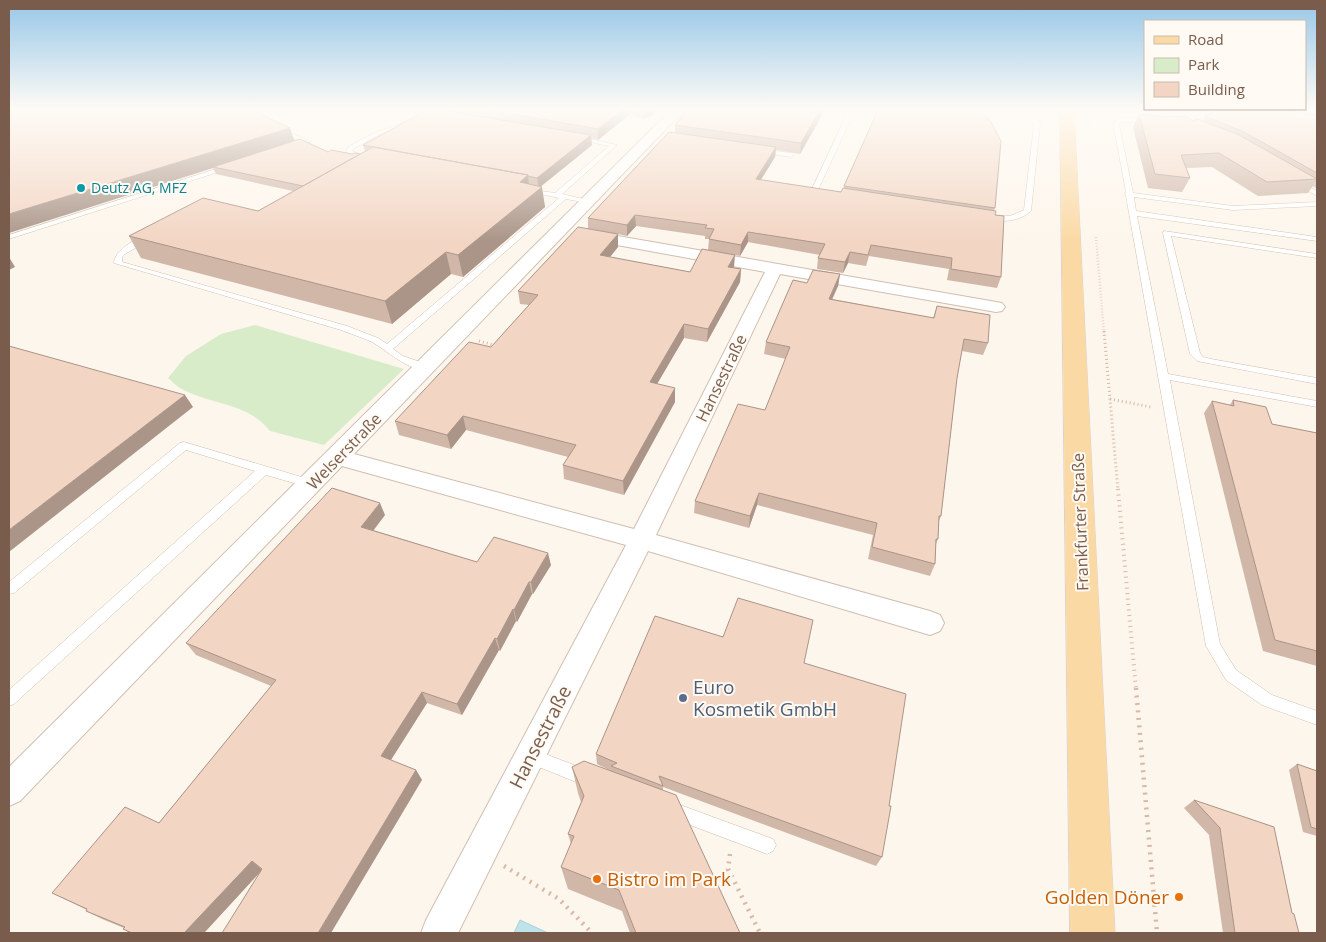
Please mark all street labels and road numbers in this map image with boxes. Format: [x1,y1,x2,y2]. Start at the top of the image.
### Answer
street label: Hansestraße [690,331,752,425]
street label: Welserstraße [302,408,386,494]
street label: Frankfurter Straße [1067,453,1093,591]
street label: Hansestraße [503,681,577,793]

